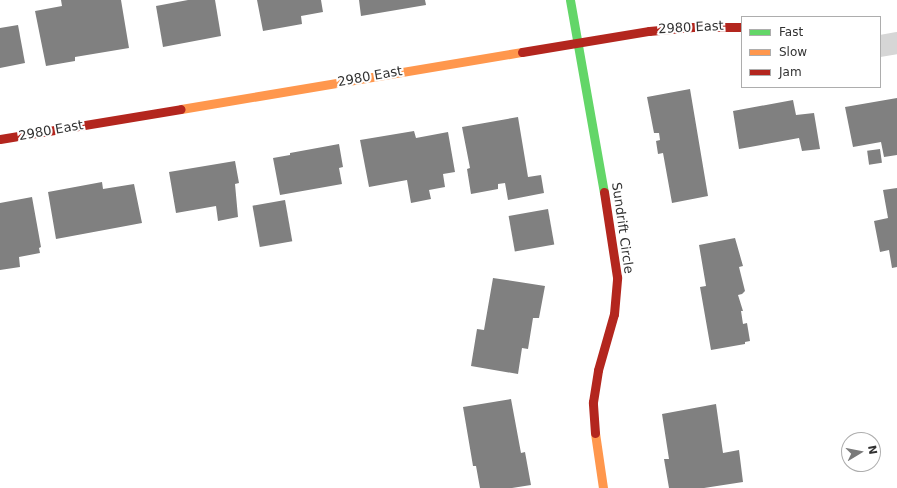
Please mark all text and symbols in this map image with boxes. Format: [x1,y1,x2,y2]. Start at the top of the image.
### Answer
legend [741,16,881,88]
street label: 2980 East [658,19,724,37]
text: Fast [779,25,803,39]
text: Slow [779,45,807,59]
street label: 2980 East [337,64,403,90]
text: Jam [779,65,802,79]
street label: 2980 East [18,118,84,144]
street label: Sundrift Circle [608,181,636,275]
north arrow [841,432,881,472]
text: N [865,444,880,456]

